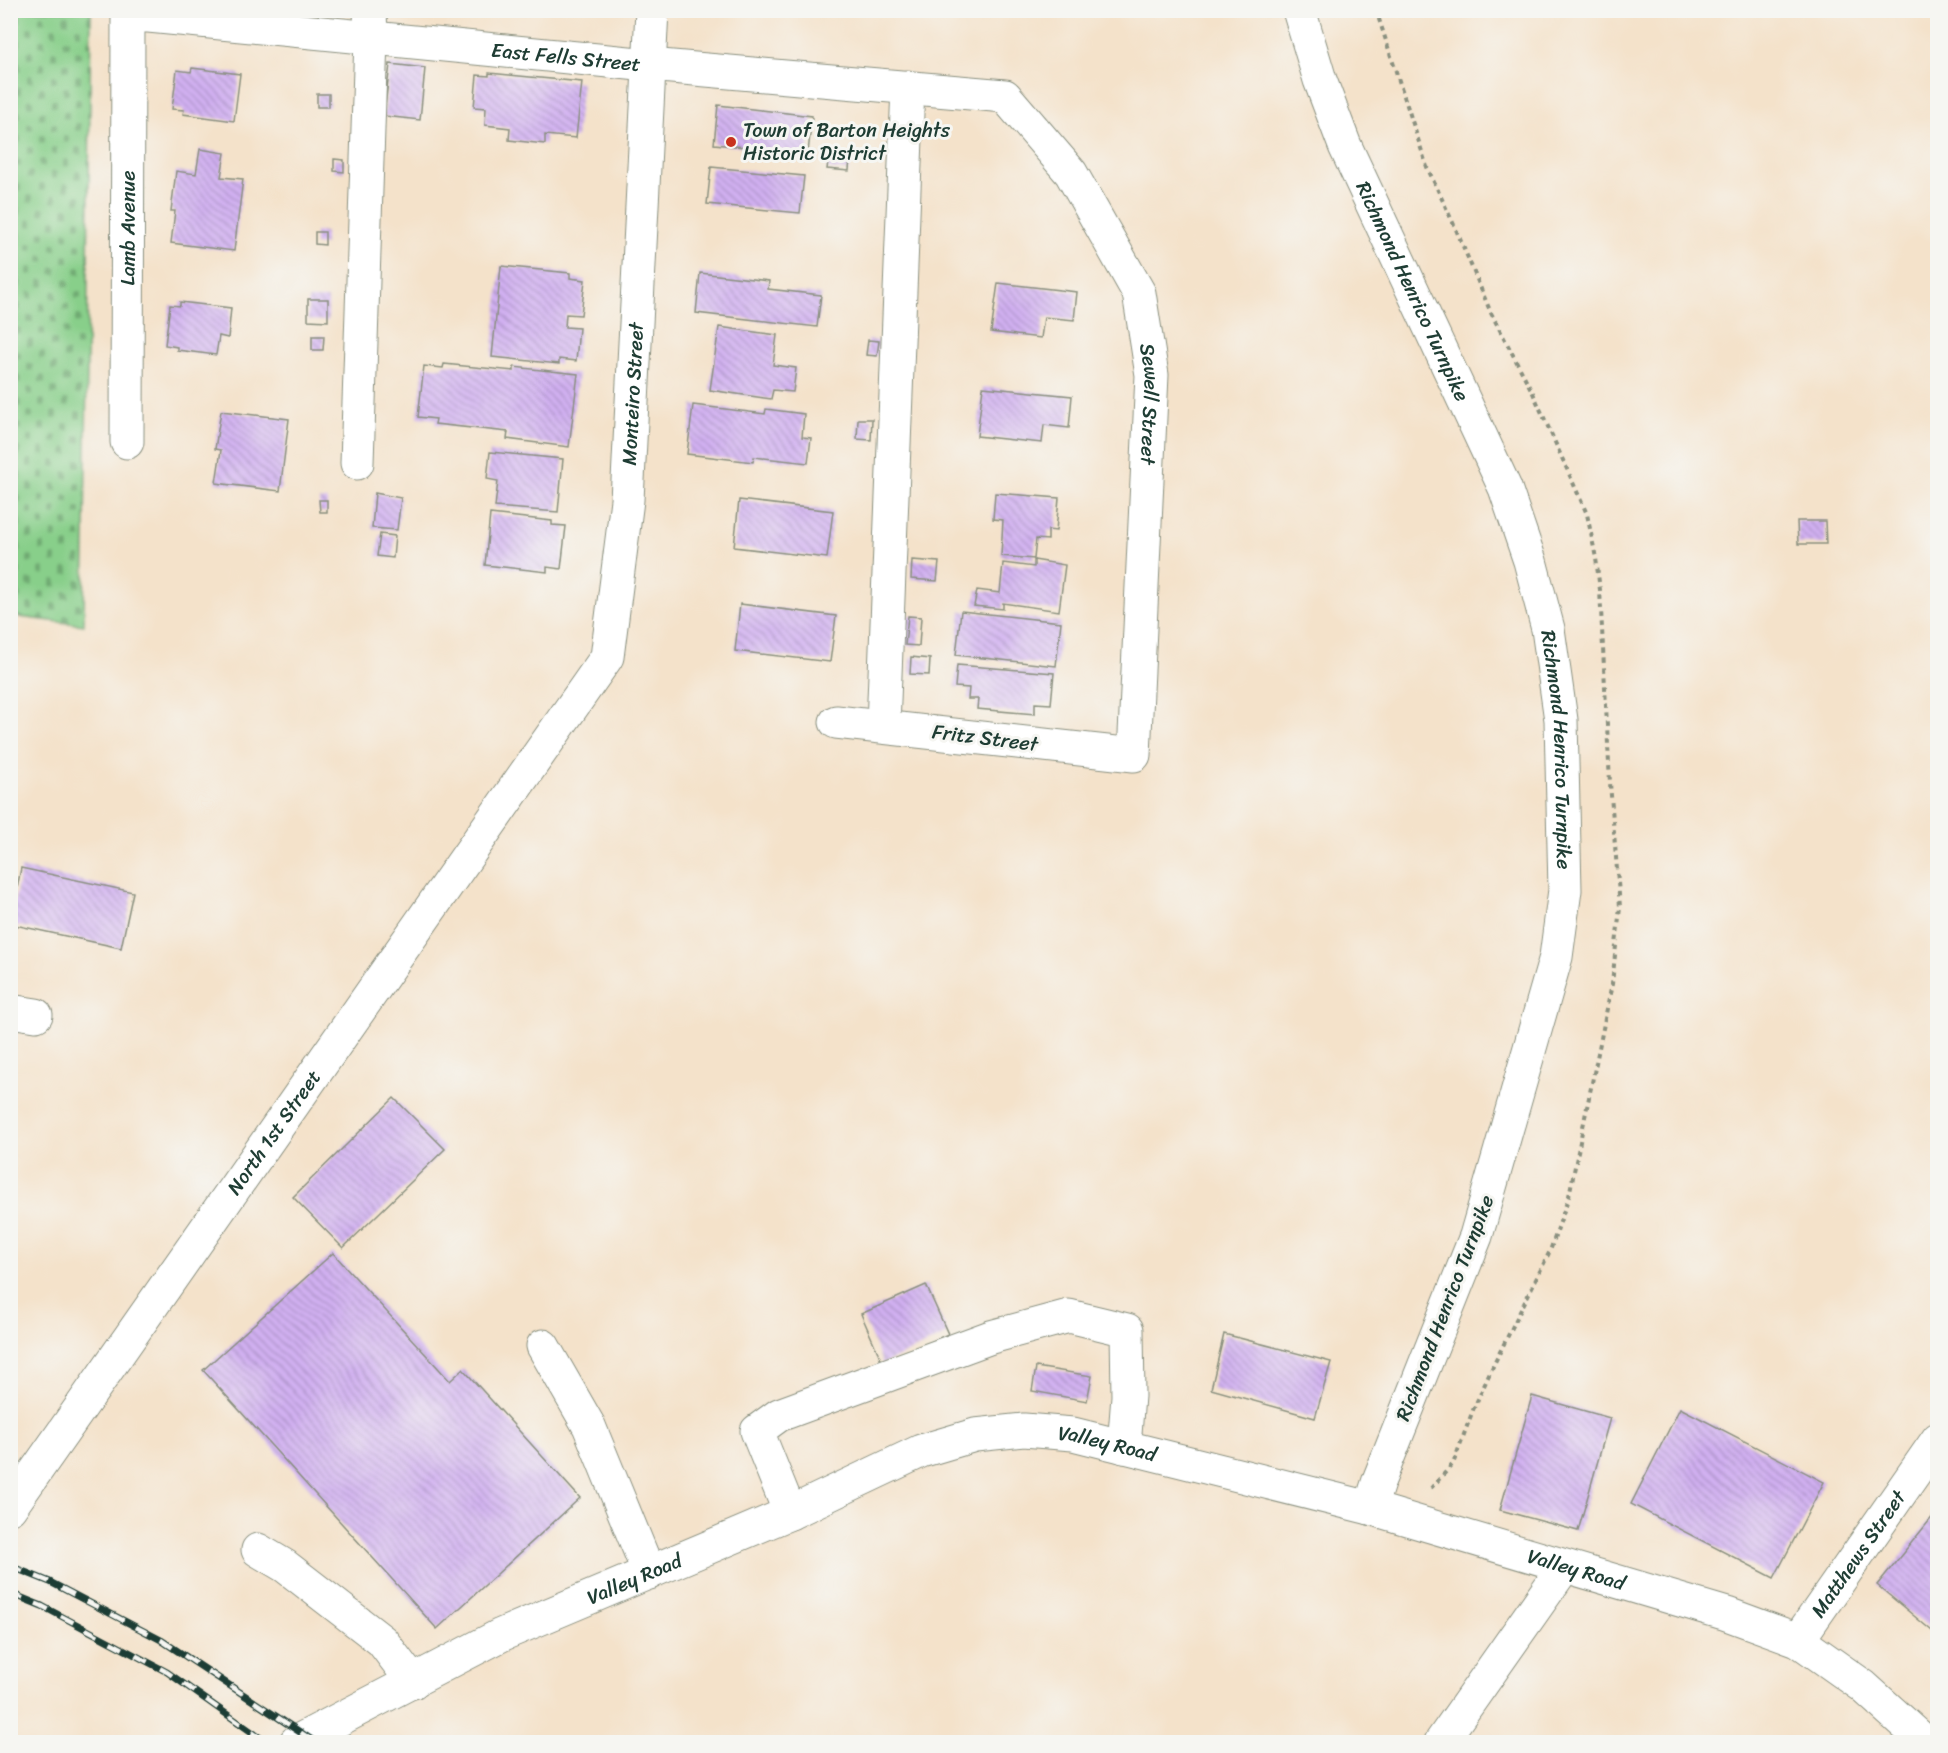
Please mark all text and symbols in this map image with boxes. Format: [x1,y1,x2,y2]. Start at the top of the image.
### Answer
street label: East Fells Street [490,32,642,82]
place label: Town of Barton Heights Historic District [743,113,951,171]
marker: Town of Barton Heights Historic District [724,135,738,149]
street label: Lamb Avenue [110,170,145,286]
street label: Richmond Henrico Turnpike [1346,175,1480,407]
street label: Monteiro Street [611,321,654,466]
street label: Sewell Street [1130,341,1170,466]
street label: Richmond Henrico Turnpike [1531,628,1582,870]
street label: Fritz Street [930,714,1041,762]
street label: North 1st Street [217,1062,330,1202]
street label: Richmond Henrico Turnpike [1386,1190,1504,1426]
street label: Valley Road [1057,1415,1162,1472]
street label: Matthews Street [1801,1482,1916,1625]
street label: Valley Road [1523,1538,1631,1601]
street label: Valley Road [581,1543,689,1614]

